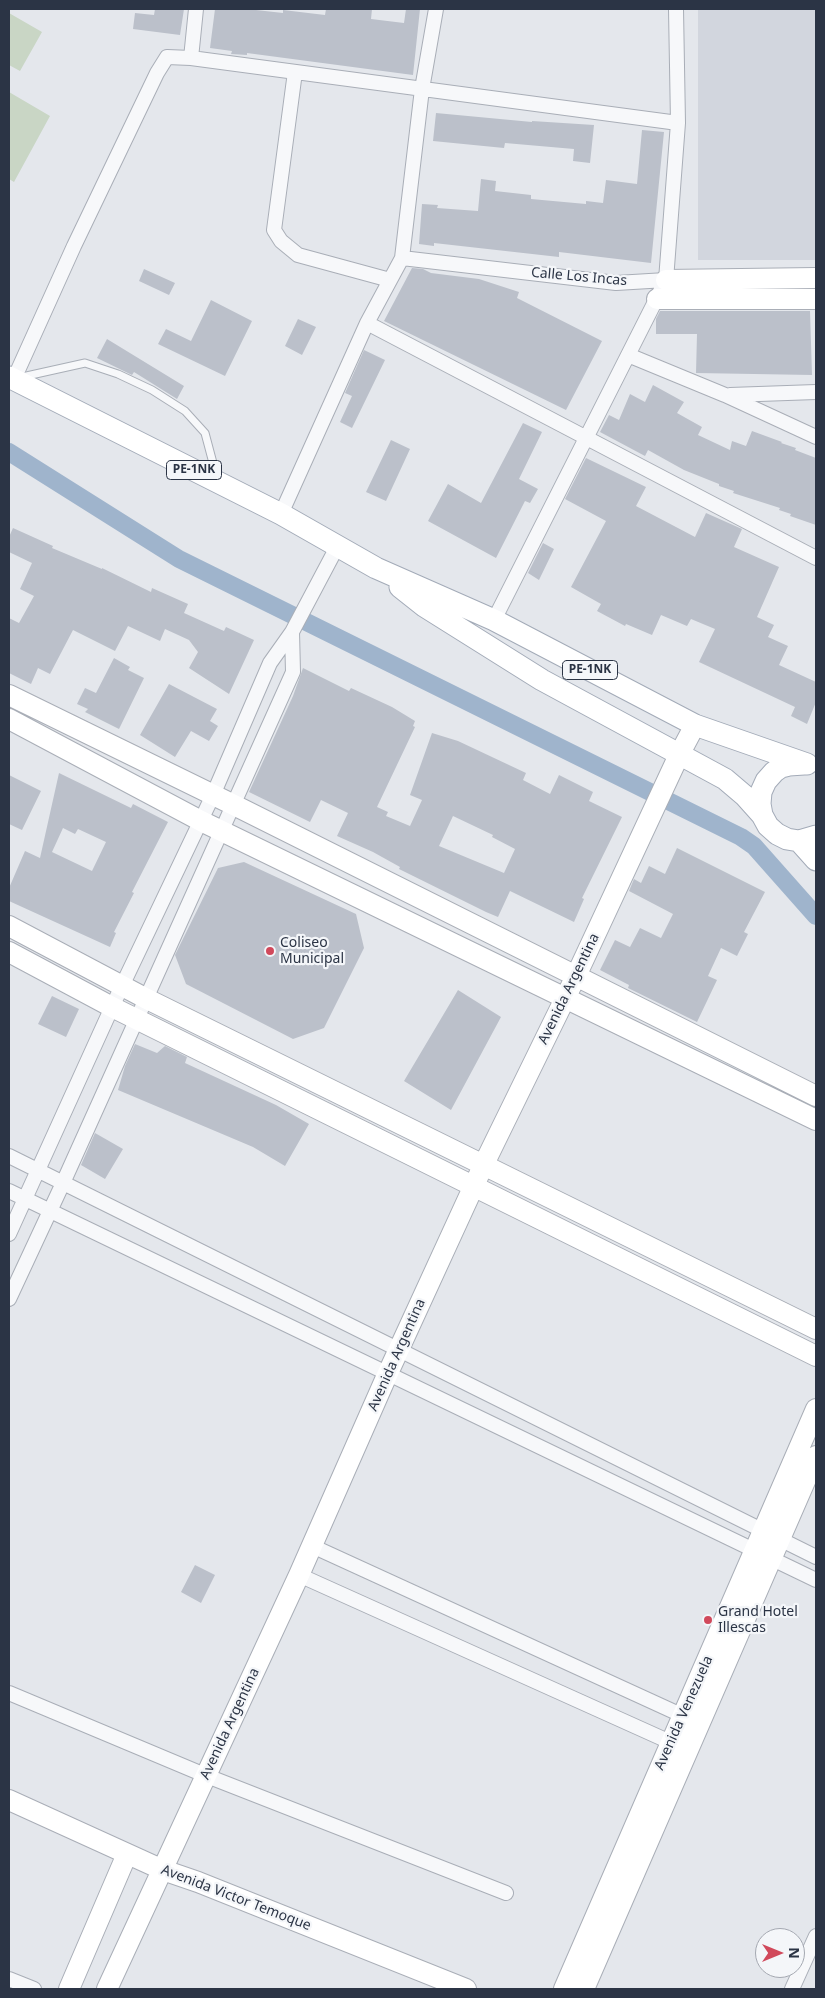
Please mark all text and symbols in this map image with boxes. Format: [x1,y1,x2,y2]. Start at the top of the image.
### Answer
street label: Calle Los Incas [530,264,628,290]
road number: PE-1NK [166,460,222,480]
road number: PE-1NK [562,660,618,680]
street label: Avenida Argentina [535,931,603,1047]
place label: Coliseo Municipal [280,935,344,968]
marker: Coliseo Municipal [264,945,276,957]
street label: Avenida Argentina [365,1296,429,1414]
place label: Grand Hotel Illescas [718,1604,798,1636]
marker: Grand Hotel Illescas [702,1614,714,1626]
street label: Avenida Venezuela [651,1653,717,1773]
street label: Avenida Argentina [197,1666,263,1782]
street label: Avenida Victor Temoque [159,1862,313,1934]
north arrow [755,1928,805,1978]
text: N [785,1947,804,1959]

